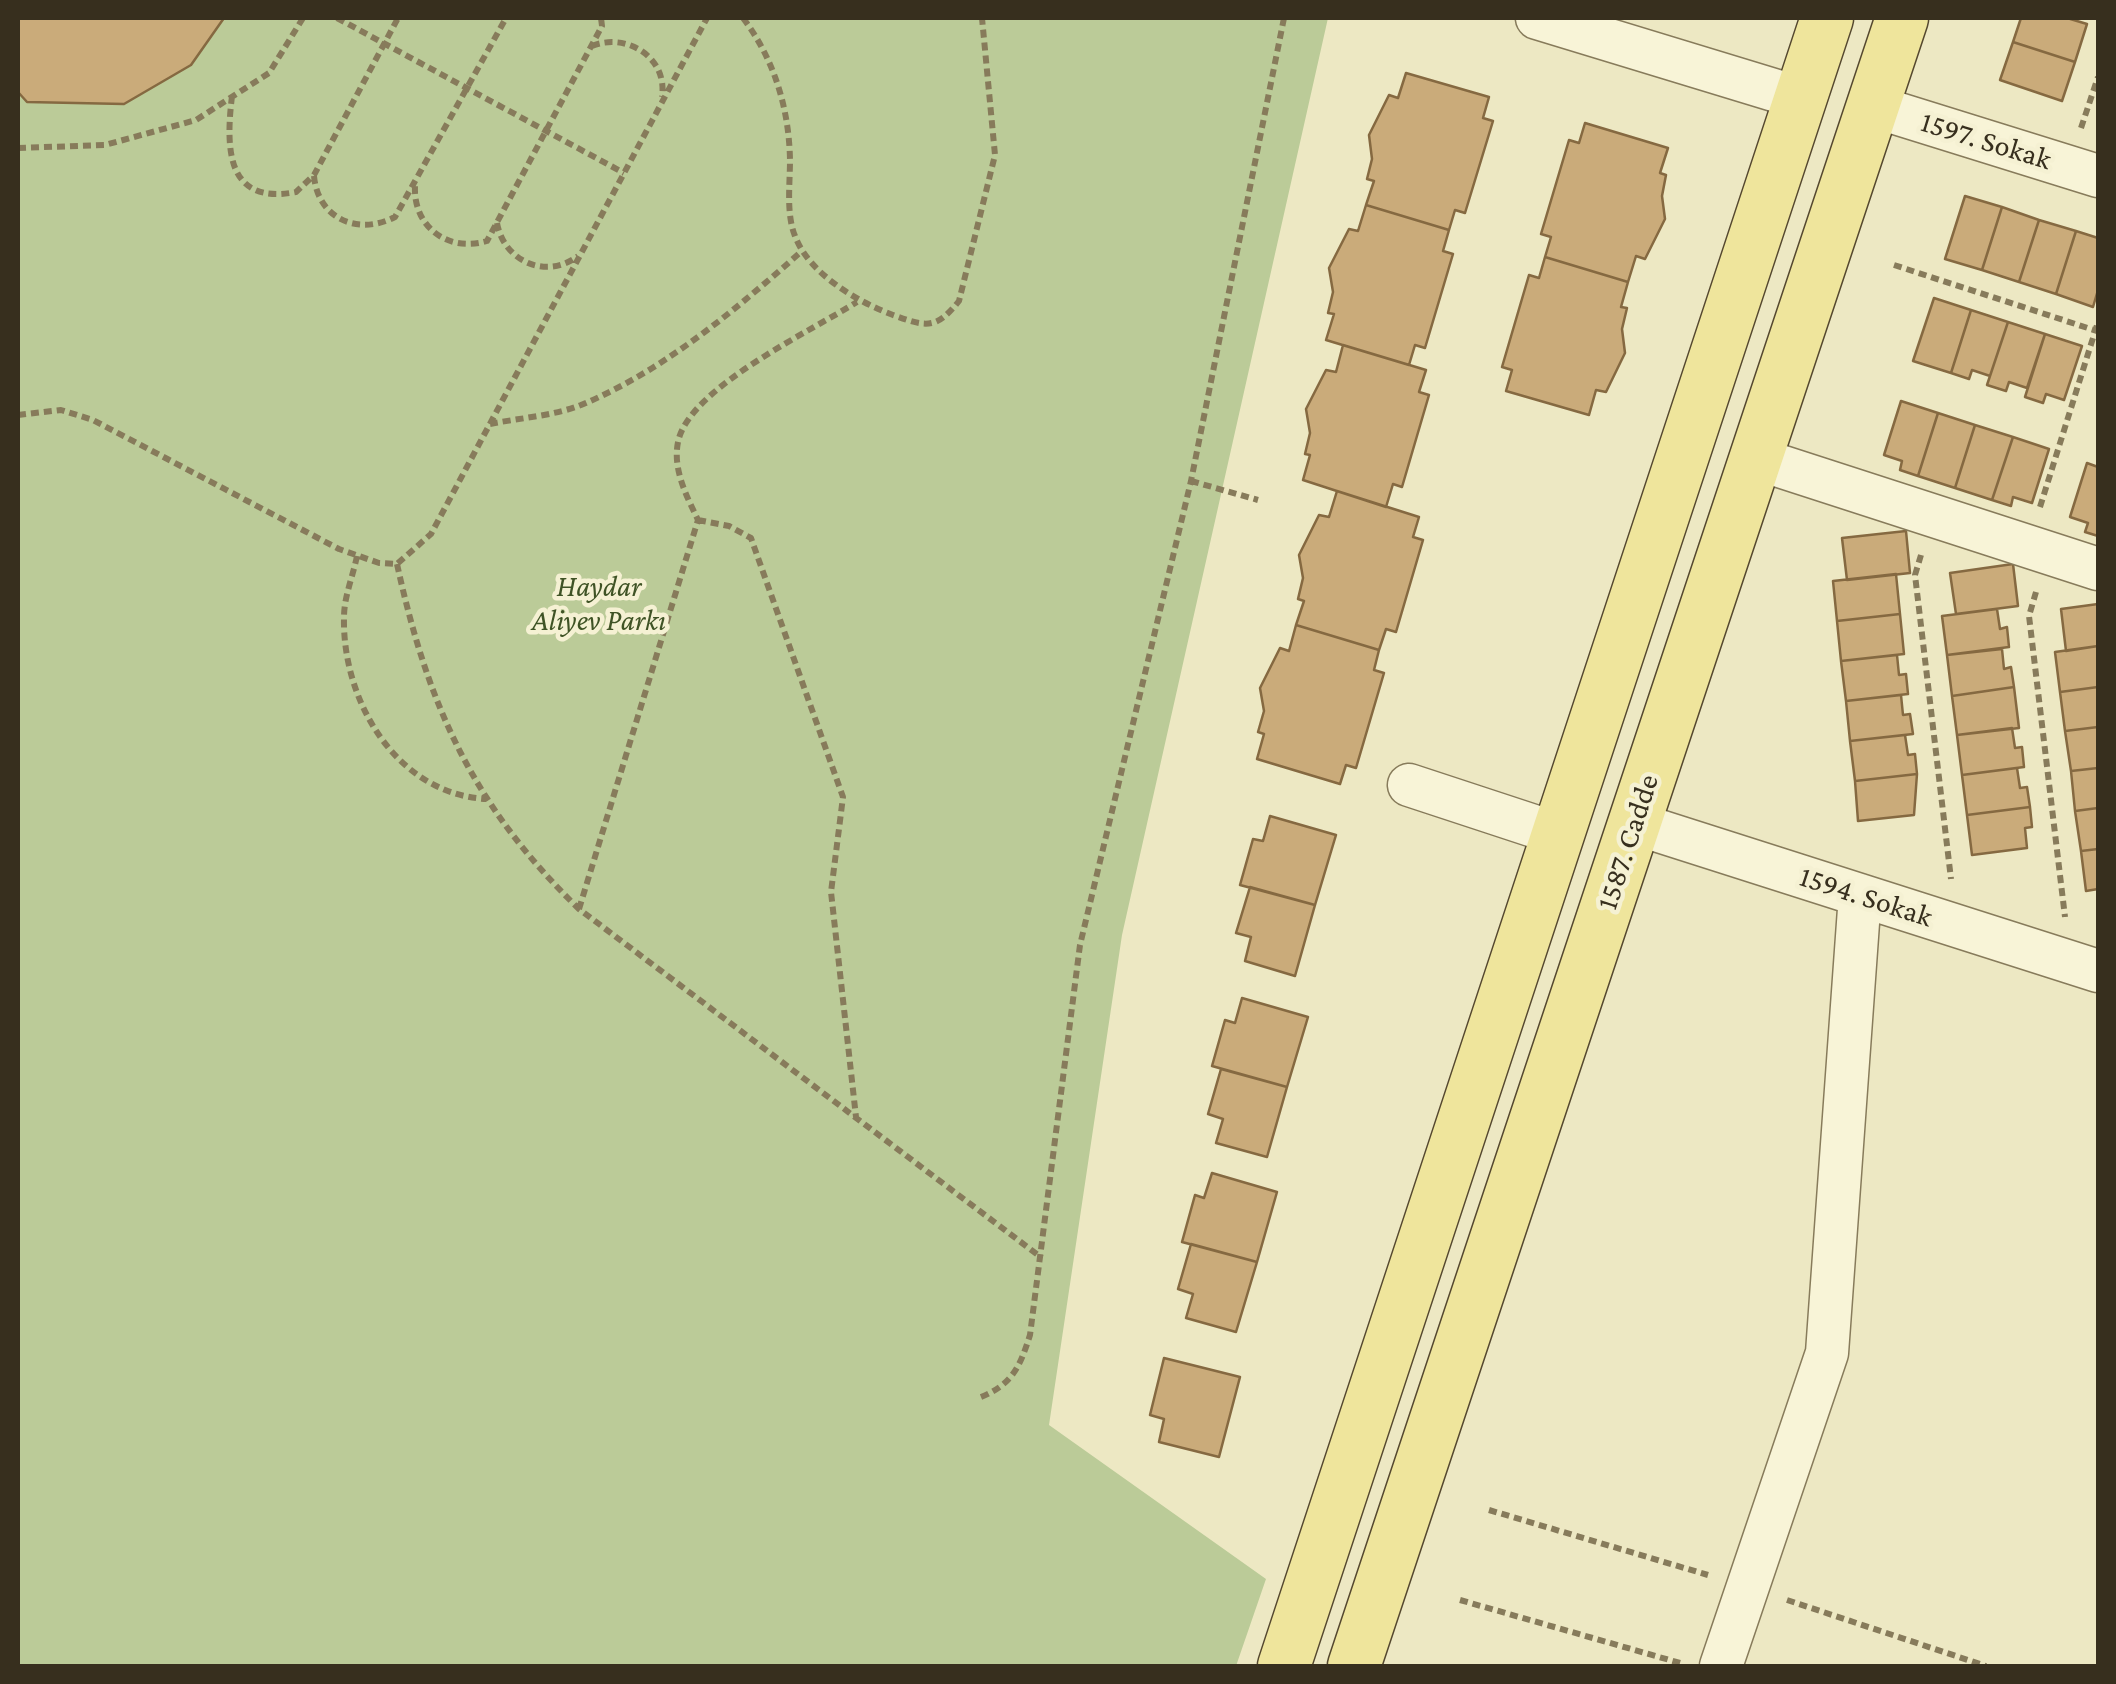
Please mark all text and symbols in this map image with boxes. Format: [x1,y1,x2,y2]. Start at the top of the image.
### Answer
street label: 1597. Sokak [1916,104,2056,178]
park label: Haydar Aliyev Parkı [532,569,666,640]
street label: 1587. Cadde [1589,770,1667,914]
street label: 1594. Sokak [1795,859,1937,935]

